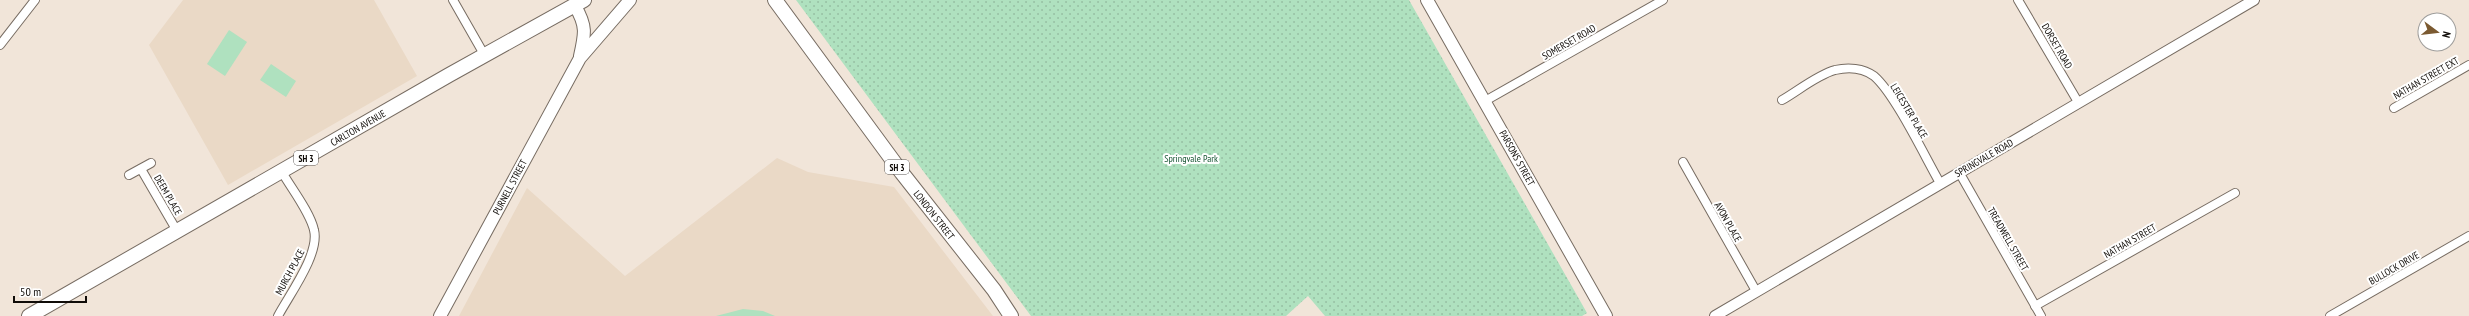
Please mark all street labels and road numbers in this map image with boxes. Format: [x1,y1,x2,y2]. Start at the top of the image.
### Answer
street label: SOMERSET ROAD [1540,21,1598,63]
street label: DORSET ROAD [2039,21,2075,71]
street label: NATHAN STREET EXT [2391,54,2462,102]
street label: LEICESTER PLACE [1888,81,1930,141]
street label: CARLTON AVENUE [328,107,388,149]
street label: PARSONS STREET [1496,128,1538,189]
street label: SPRINGVALE ROAD [1952,136,2016,180]
road number: SH 3 [294,151,318,165]
street label: PURNELL STREET [490,157,530,217]
road number: SH 3 [885,160,909,174]
street label: DEEM PLACE [151,173,185,217]
street label: LONDON STREET [911,188,958,243]
street label: AVON PLACE [1711,200,1745,244]
street label: TREADWELL STREET [1985,205,2032,273]
street label: NATHAN STREET [2102,221,2159,261]
street label: MURCH PLACE [272,247,308,297]
street label: BULLOCK DRIVE [2367,248,2421,288]

